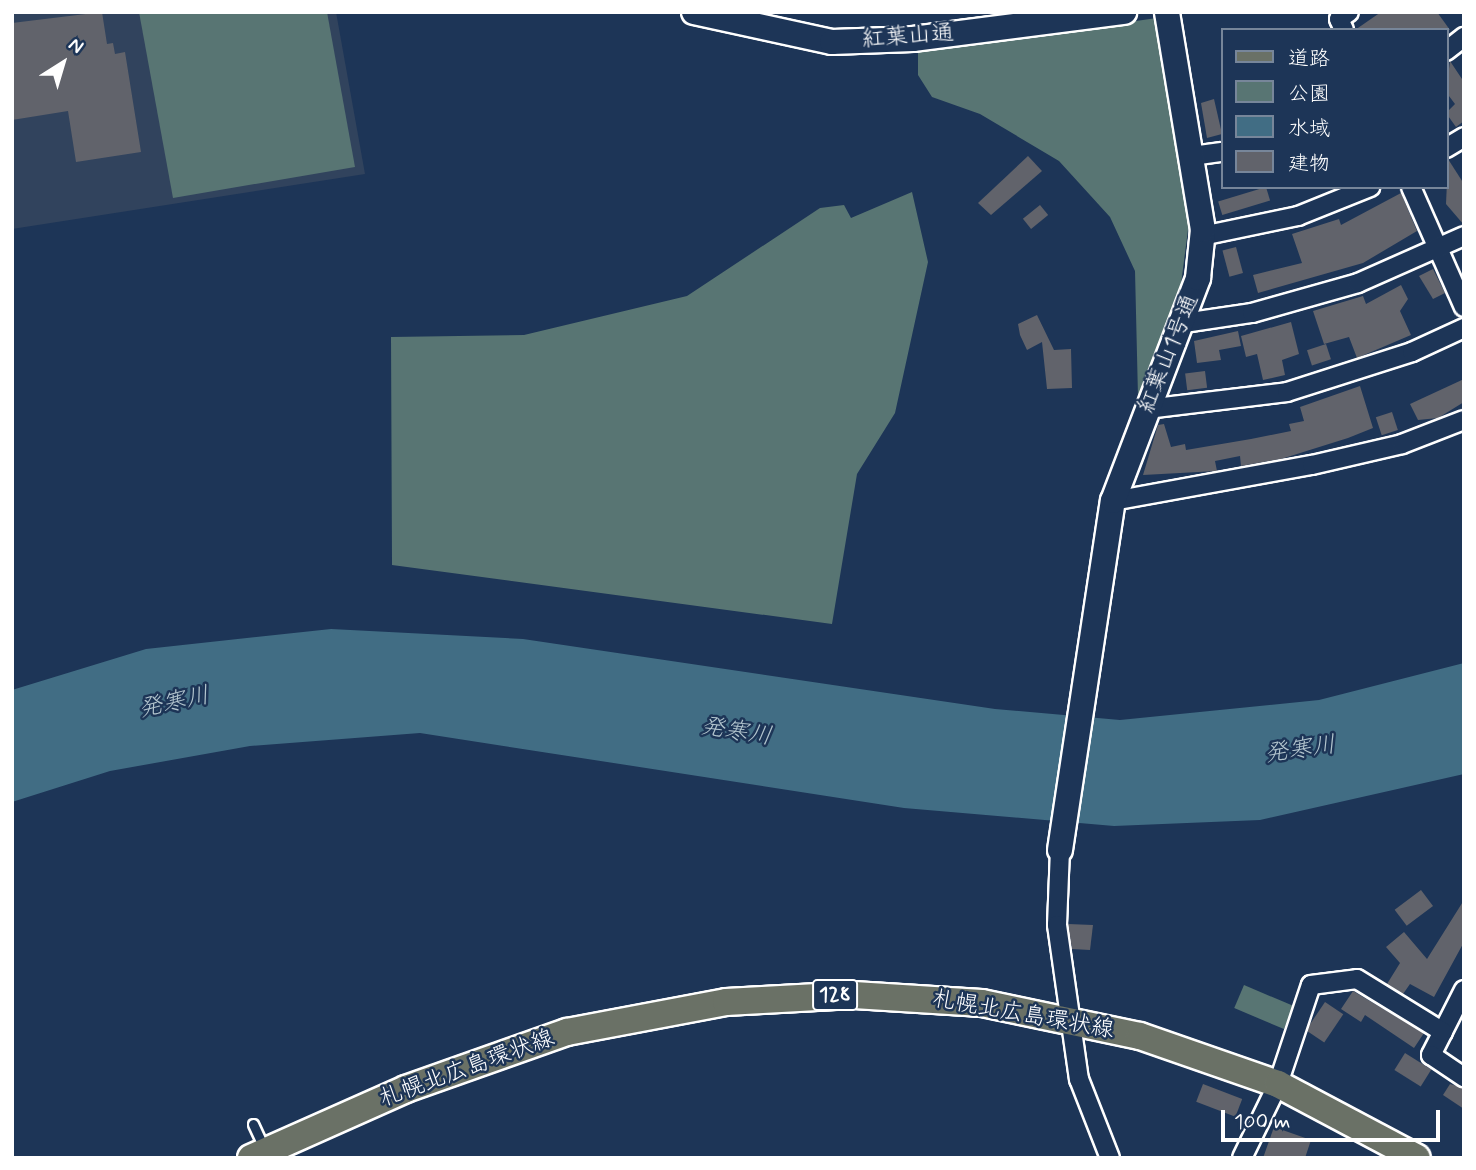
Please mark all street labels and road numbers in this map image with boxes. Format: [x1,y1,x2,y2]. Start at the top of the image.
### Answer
street label: 紅葉山通 [861,20,955,54]
street label: 紅葉山1号通 [1133,291,1205,417]
road number: 128 [810,978,860,1012]
street label: 札幌北広島環状線 [930,985,1116,1045]
street label: 札幌北広島環状線 [376,1025,558,1113]

